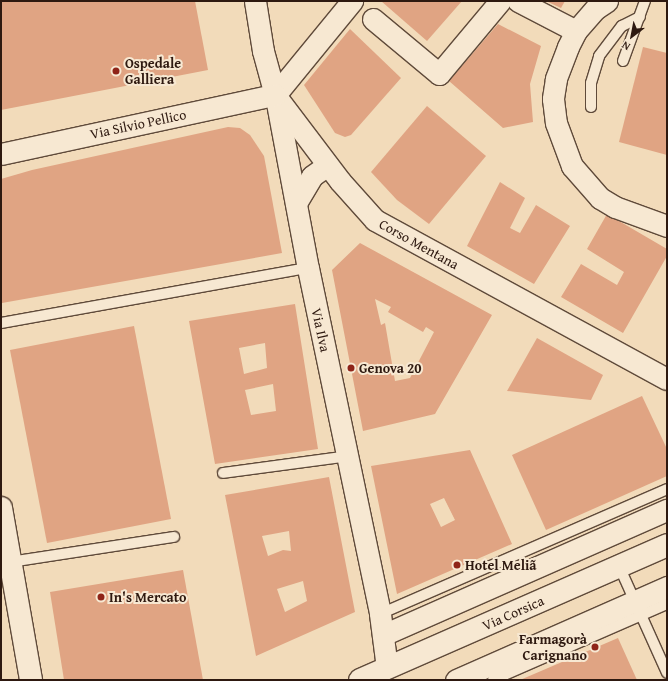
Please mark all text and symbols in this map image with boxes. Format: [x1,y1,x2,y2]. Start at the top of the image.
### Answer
north arrow [612,16,652,56]
text: N [618,37,633,55]
place label: Ospedale Galliera [125,55,181,88]
marker: Ospedale Galliera [110,65,122,77]
street label: Via Silvio Pellico [88,106,188,142]
street label: Corso Mentana [376,215,462,273]
street label: Via Ilva [308,307,334,353]
place label: Genova 20 [359,360,421,376]
marker: Genova 20 [346,363,356,373]
place label: Hotel Meliã [465,557,537,573]
marker: Hotel Meliã [452,560,462,570]
place label: In's Mercato [109,589,187,605]
marker: In's Mercato [96,592,106,602]
street label: Via Corsica [480,592,546,634]
place label: Farmagorà Carignano [519,631,587,664]
marker: Farmagorà Carignano [590,642,600,652]

